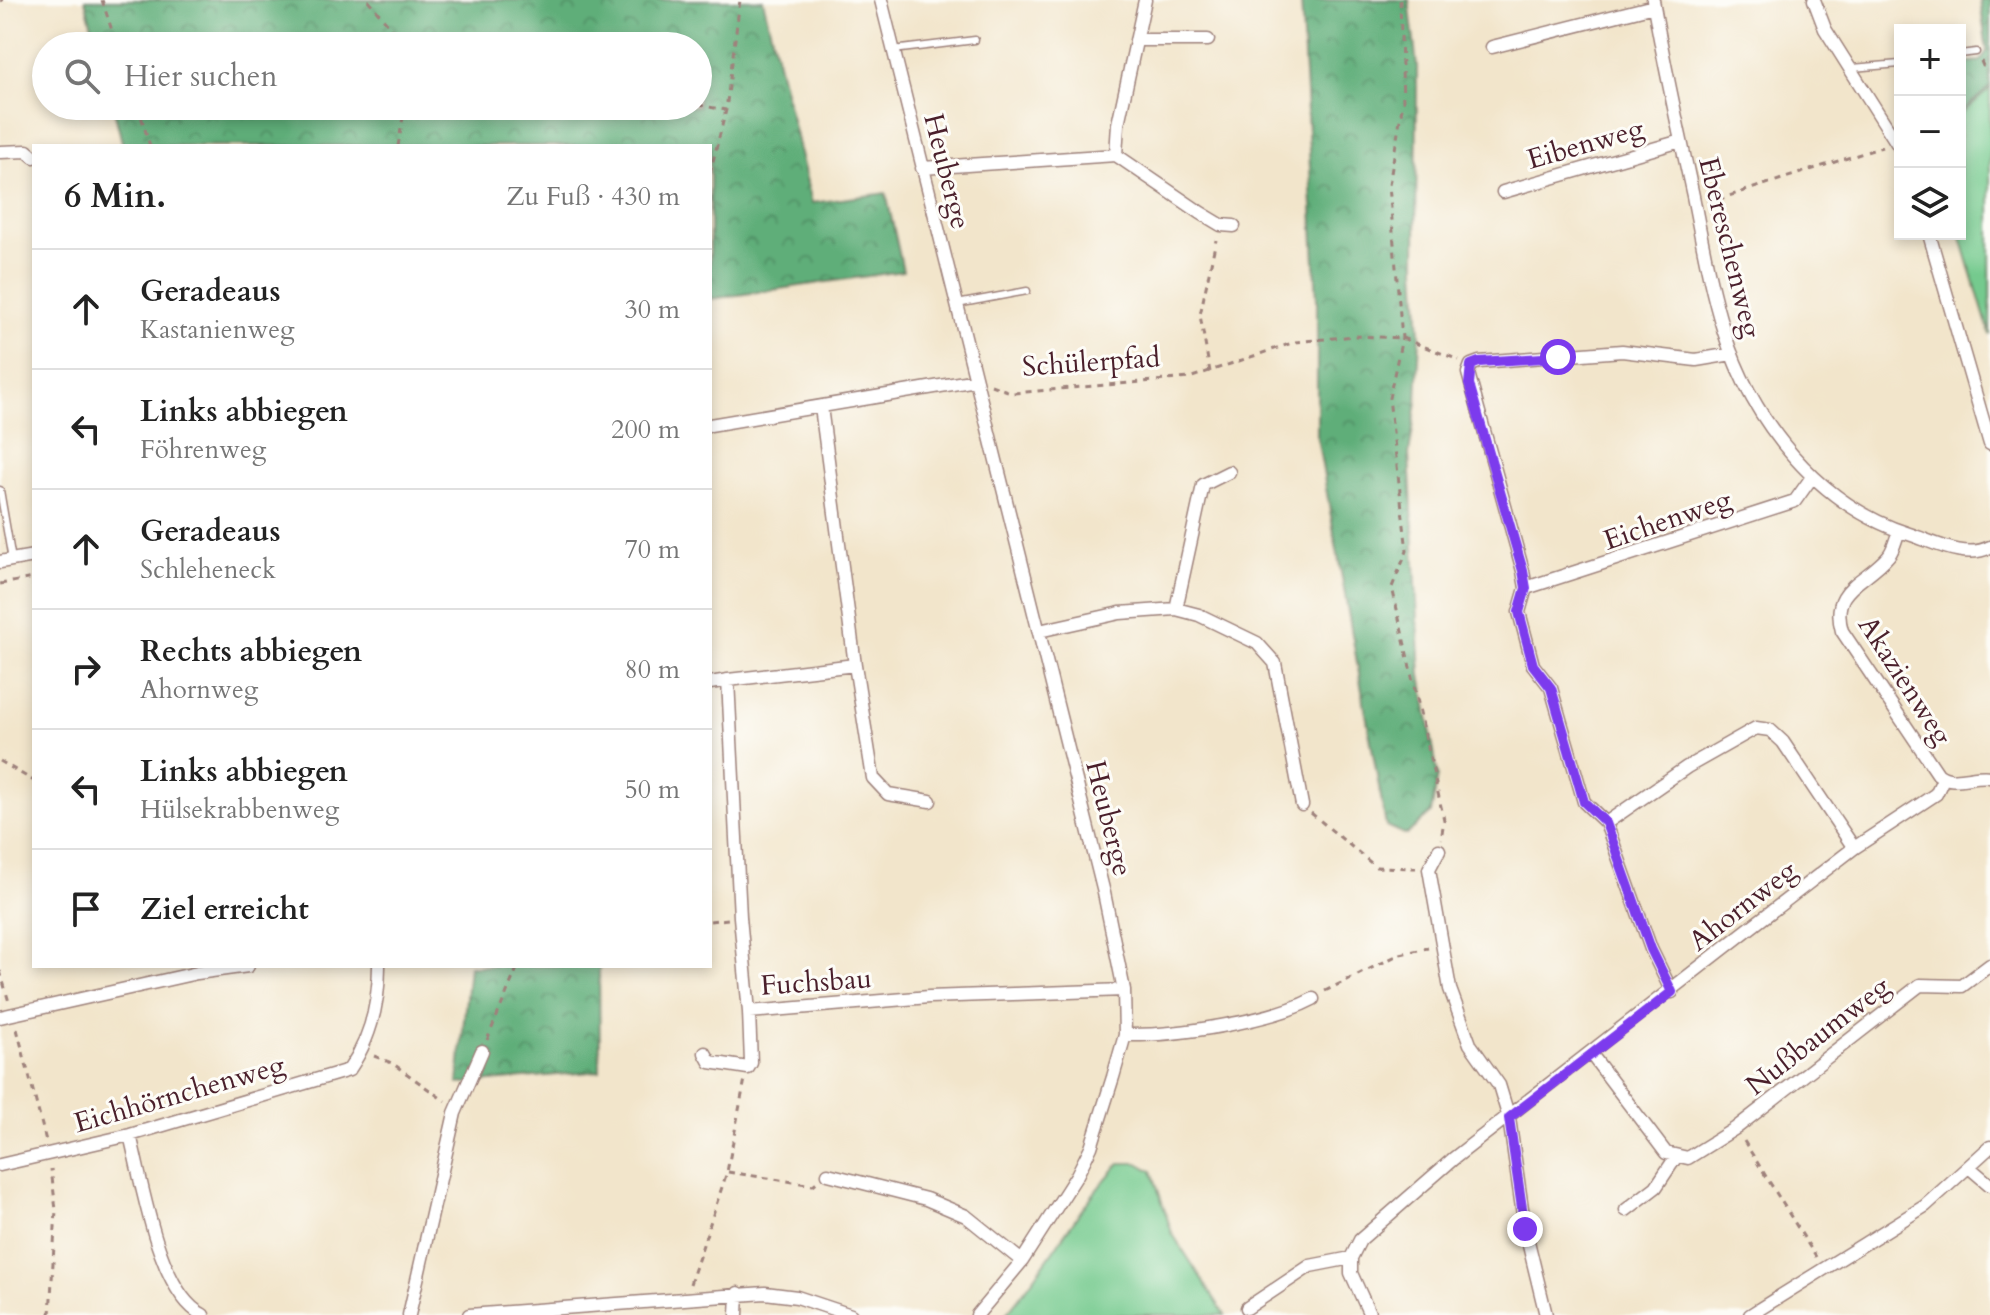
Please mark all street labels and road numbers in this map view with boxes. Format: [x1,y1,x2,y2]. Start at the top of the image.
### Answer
street label: Heuberge [914,109,980,233]
street label: Eibenweg [1523,109,1648,179]
street label: Ebereschenweg [1689,153,1771,342]
street label: Schülerpfad [1021,338,1161,386]
street label: Eichenweg [1598,480,1737,560]
street label: Akazienweg [1849,609,1961,753]
street label: Heuberge [1076,756,1142,880]
street label: Ahornweg [1681,851,1805,960]
street label: Fuchsbau [759,959,873,1005]
street label: Nußbaumweg [1738,967,1898,1104]
street label: Eichhörnchenweg [69,1046,289,1142]

